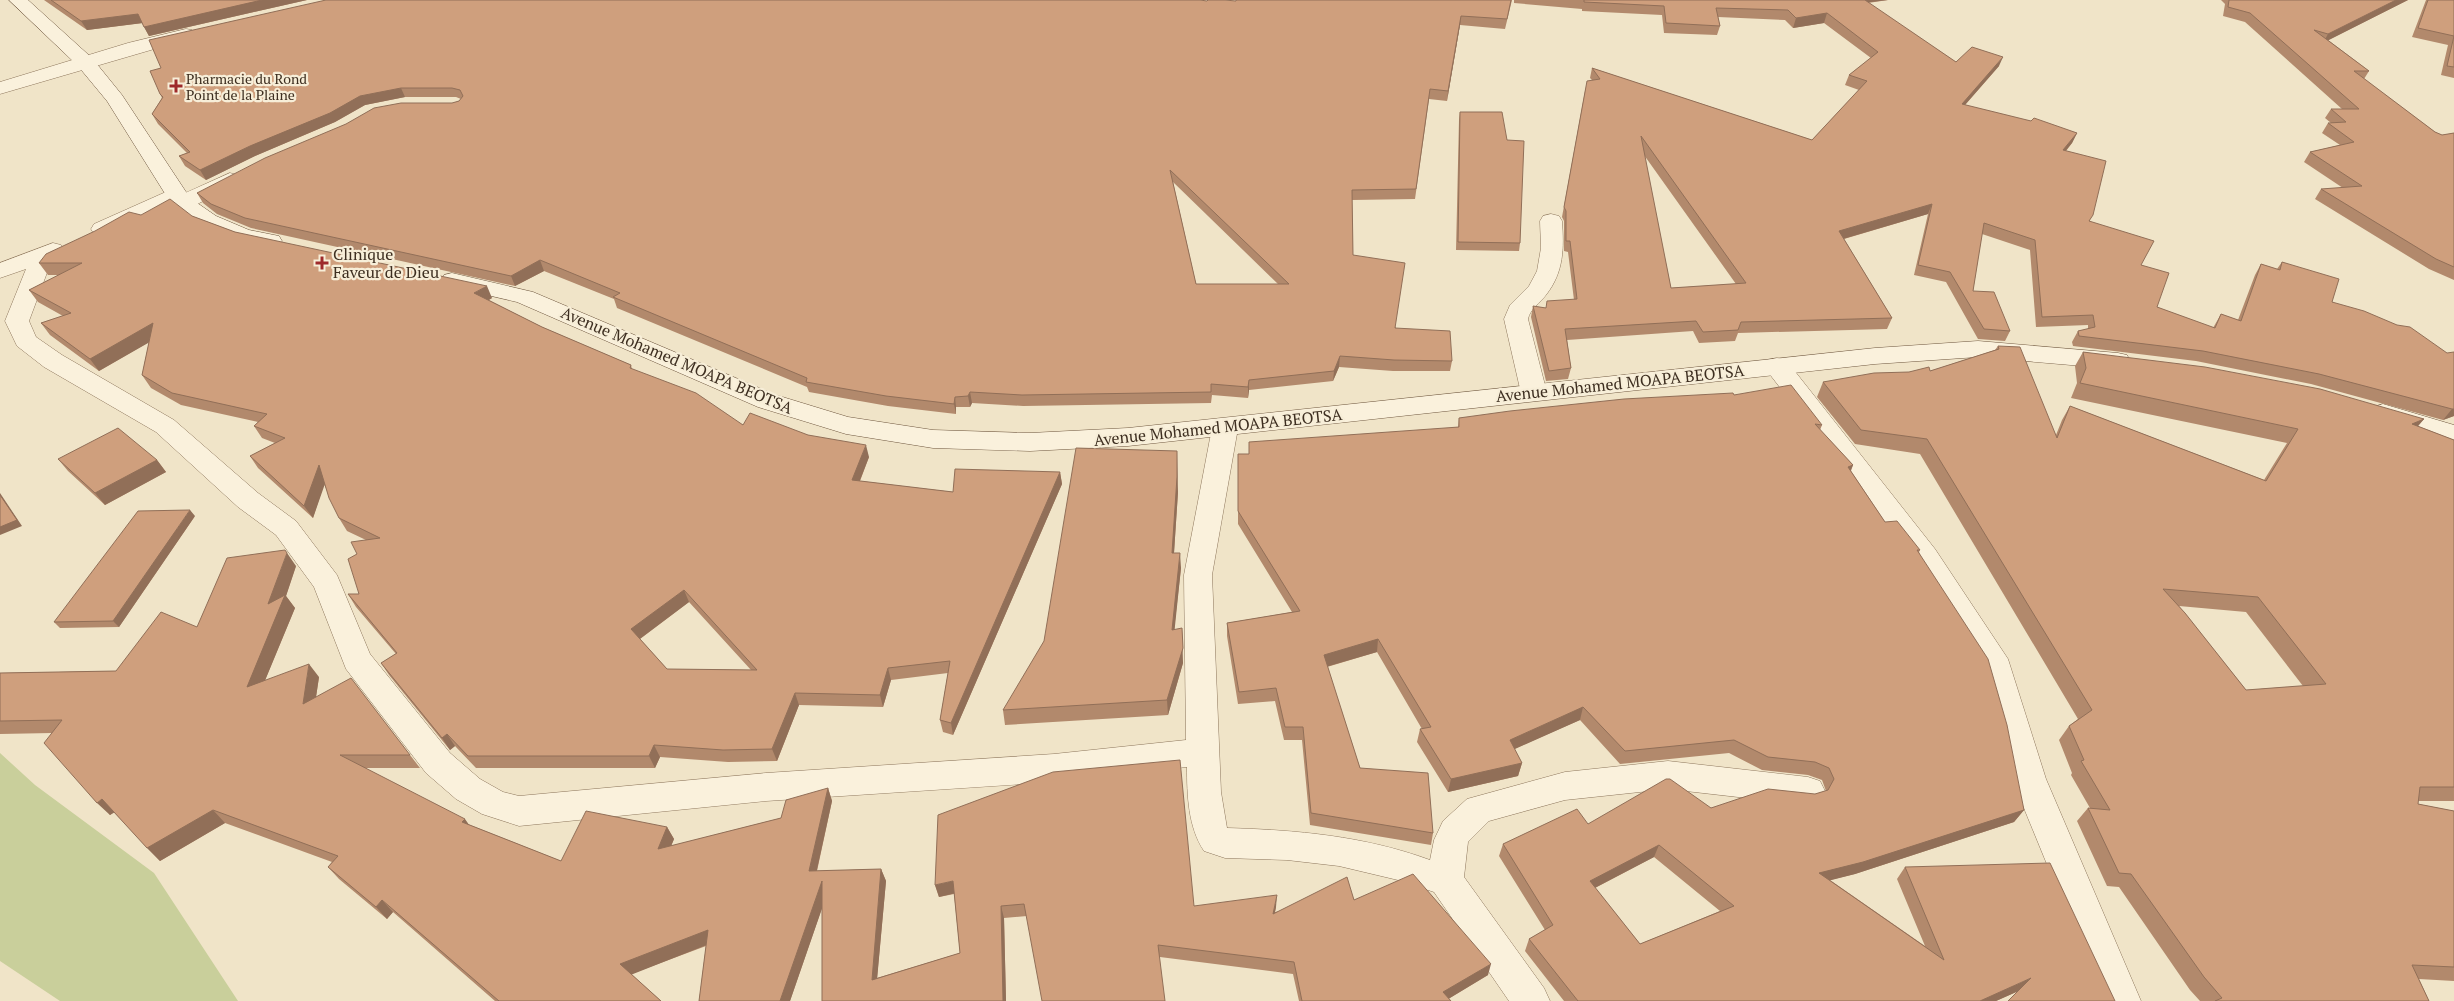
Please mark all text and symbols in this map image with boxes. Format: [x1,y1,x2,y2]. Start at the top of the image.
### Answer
place label: Pharmacie du Rond Point de la Plaine [186,69,307,104]
marker: Pharmacie du Rond Point de la Plaine [170,80,182,92]
place label: Clinique Faveur de Dieu [333,243,439,283]
marker: Clinique Faveur de Dieu [315,256,329,270]
street label: Avenue Mohamed MOAPA BEOTSA [558,301,796,419]
street label: Avenue Mohamed MOAPA BEOTSA [1495,359,1745,407]
street label: Avenue Mohamed MOAPA BEOTSA [1093,403,1343,451]

